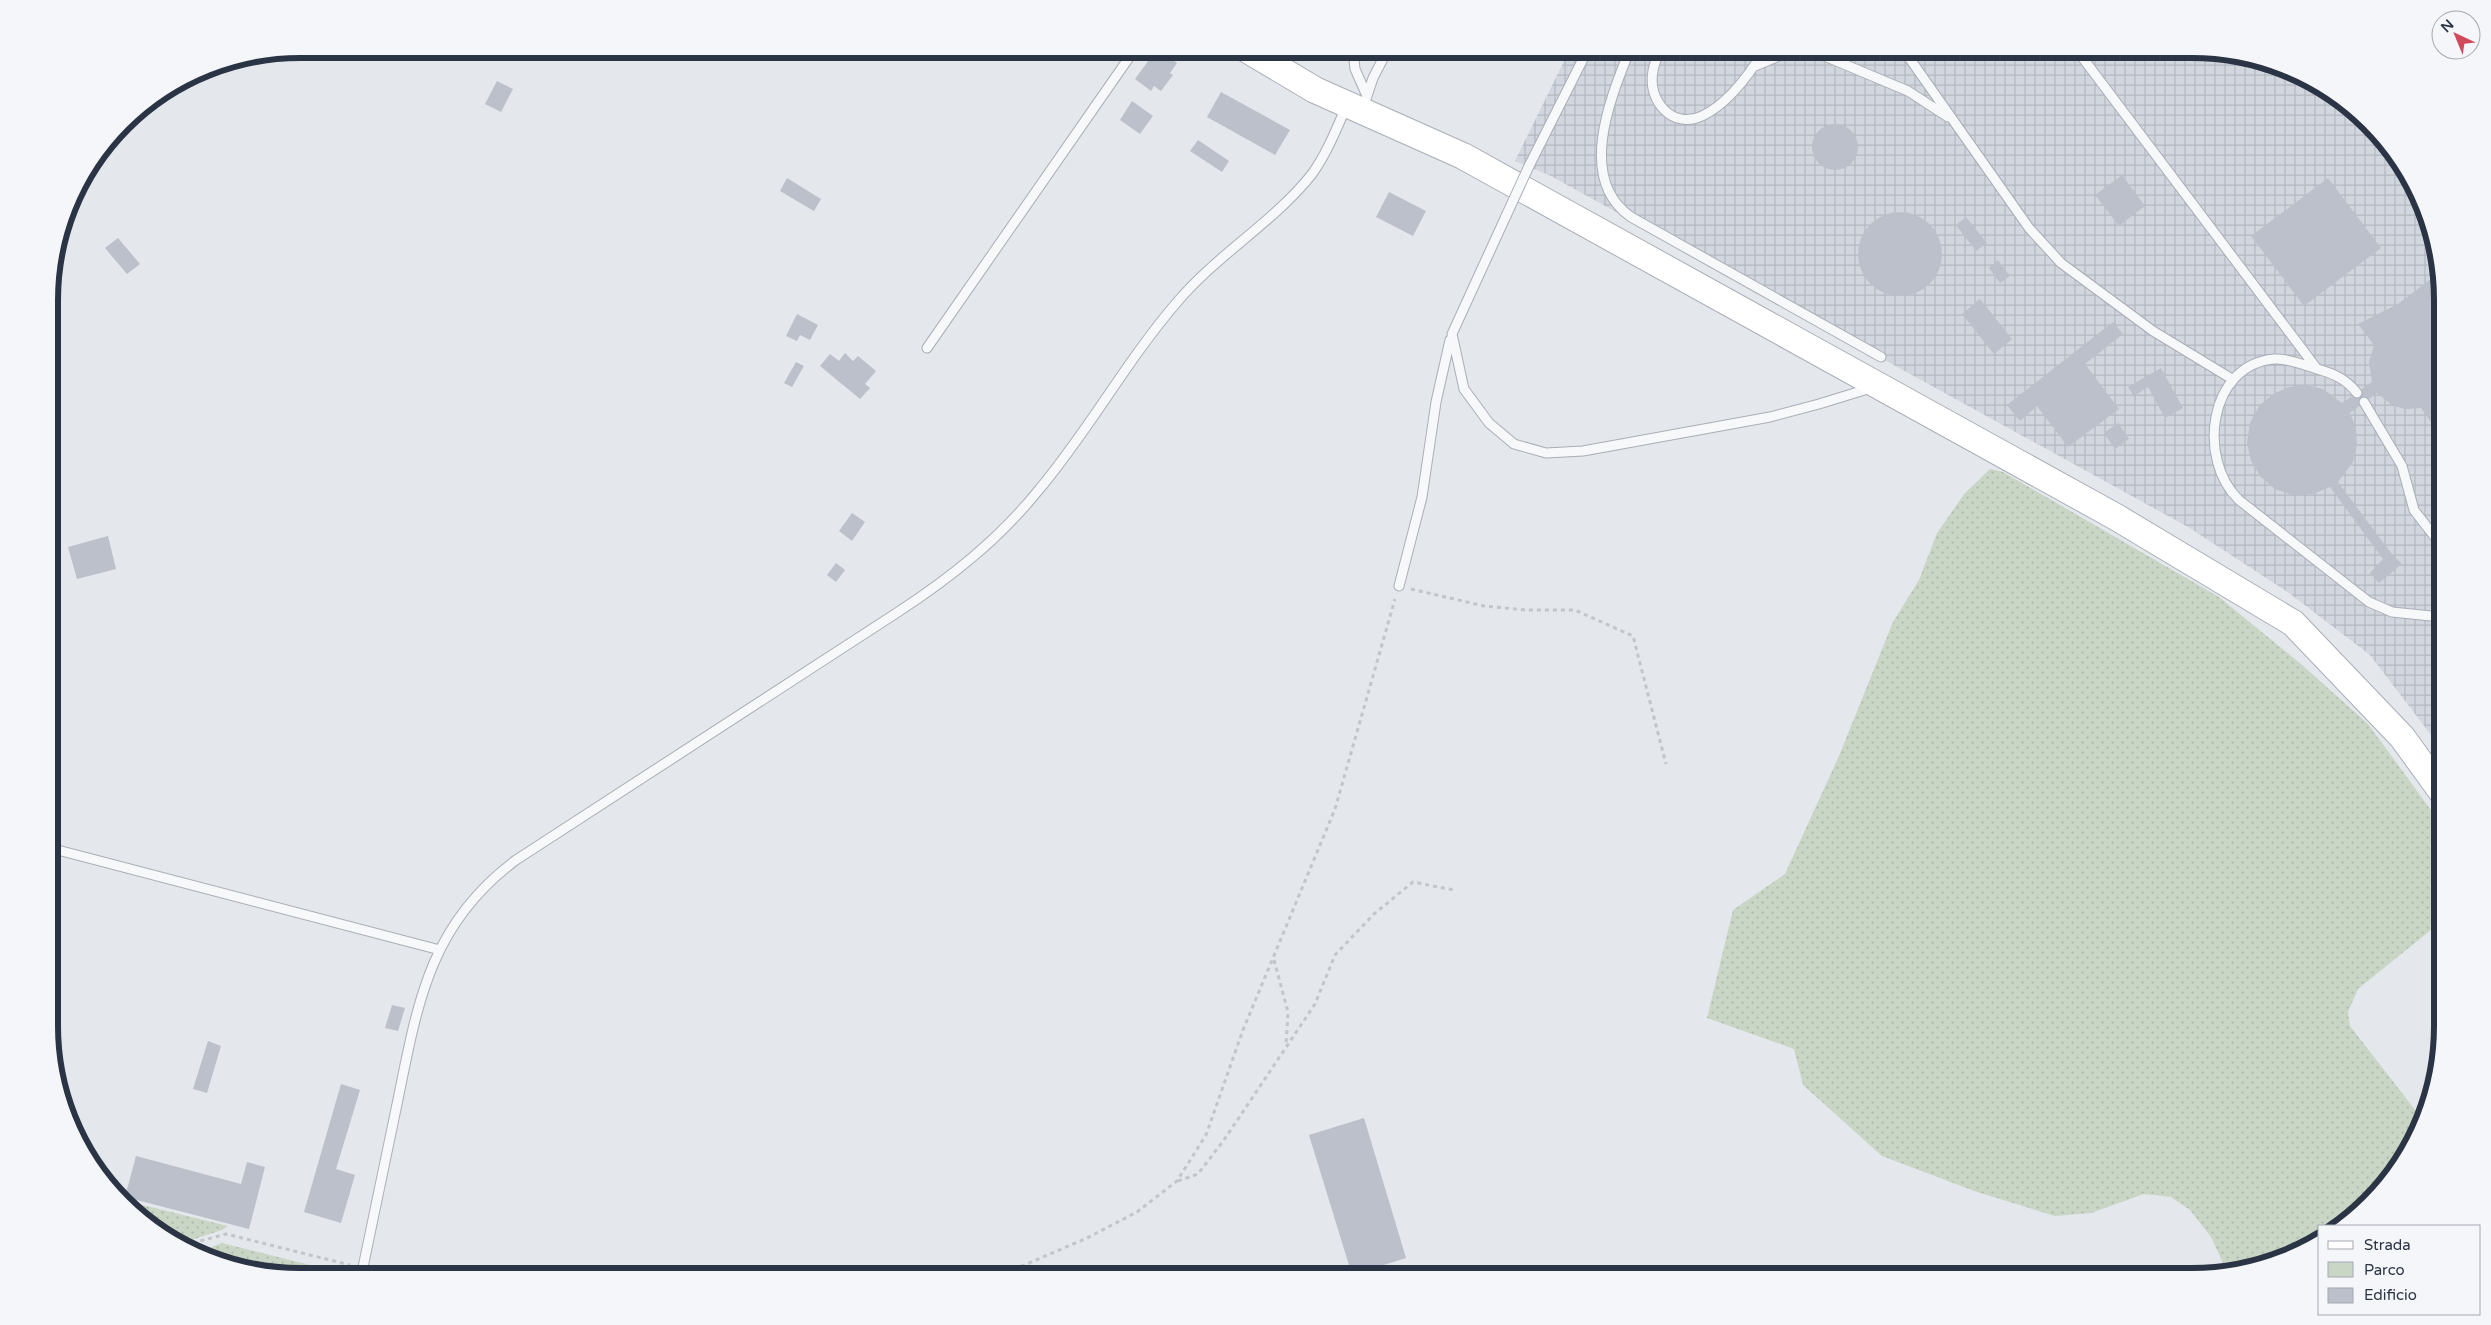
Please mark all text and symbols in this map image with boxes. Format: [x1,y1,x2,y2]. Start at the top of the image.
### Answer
north arrow [2431,10,2481,60]
text: N [2437,16,2457,36]
legend [2318,1225,2481,1315]
text: Strada [2364,1236,2411,1254]
text: Parco [2364,1261,2405,1279]
text: Edificio [2364,1286,2417,1304]

